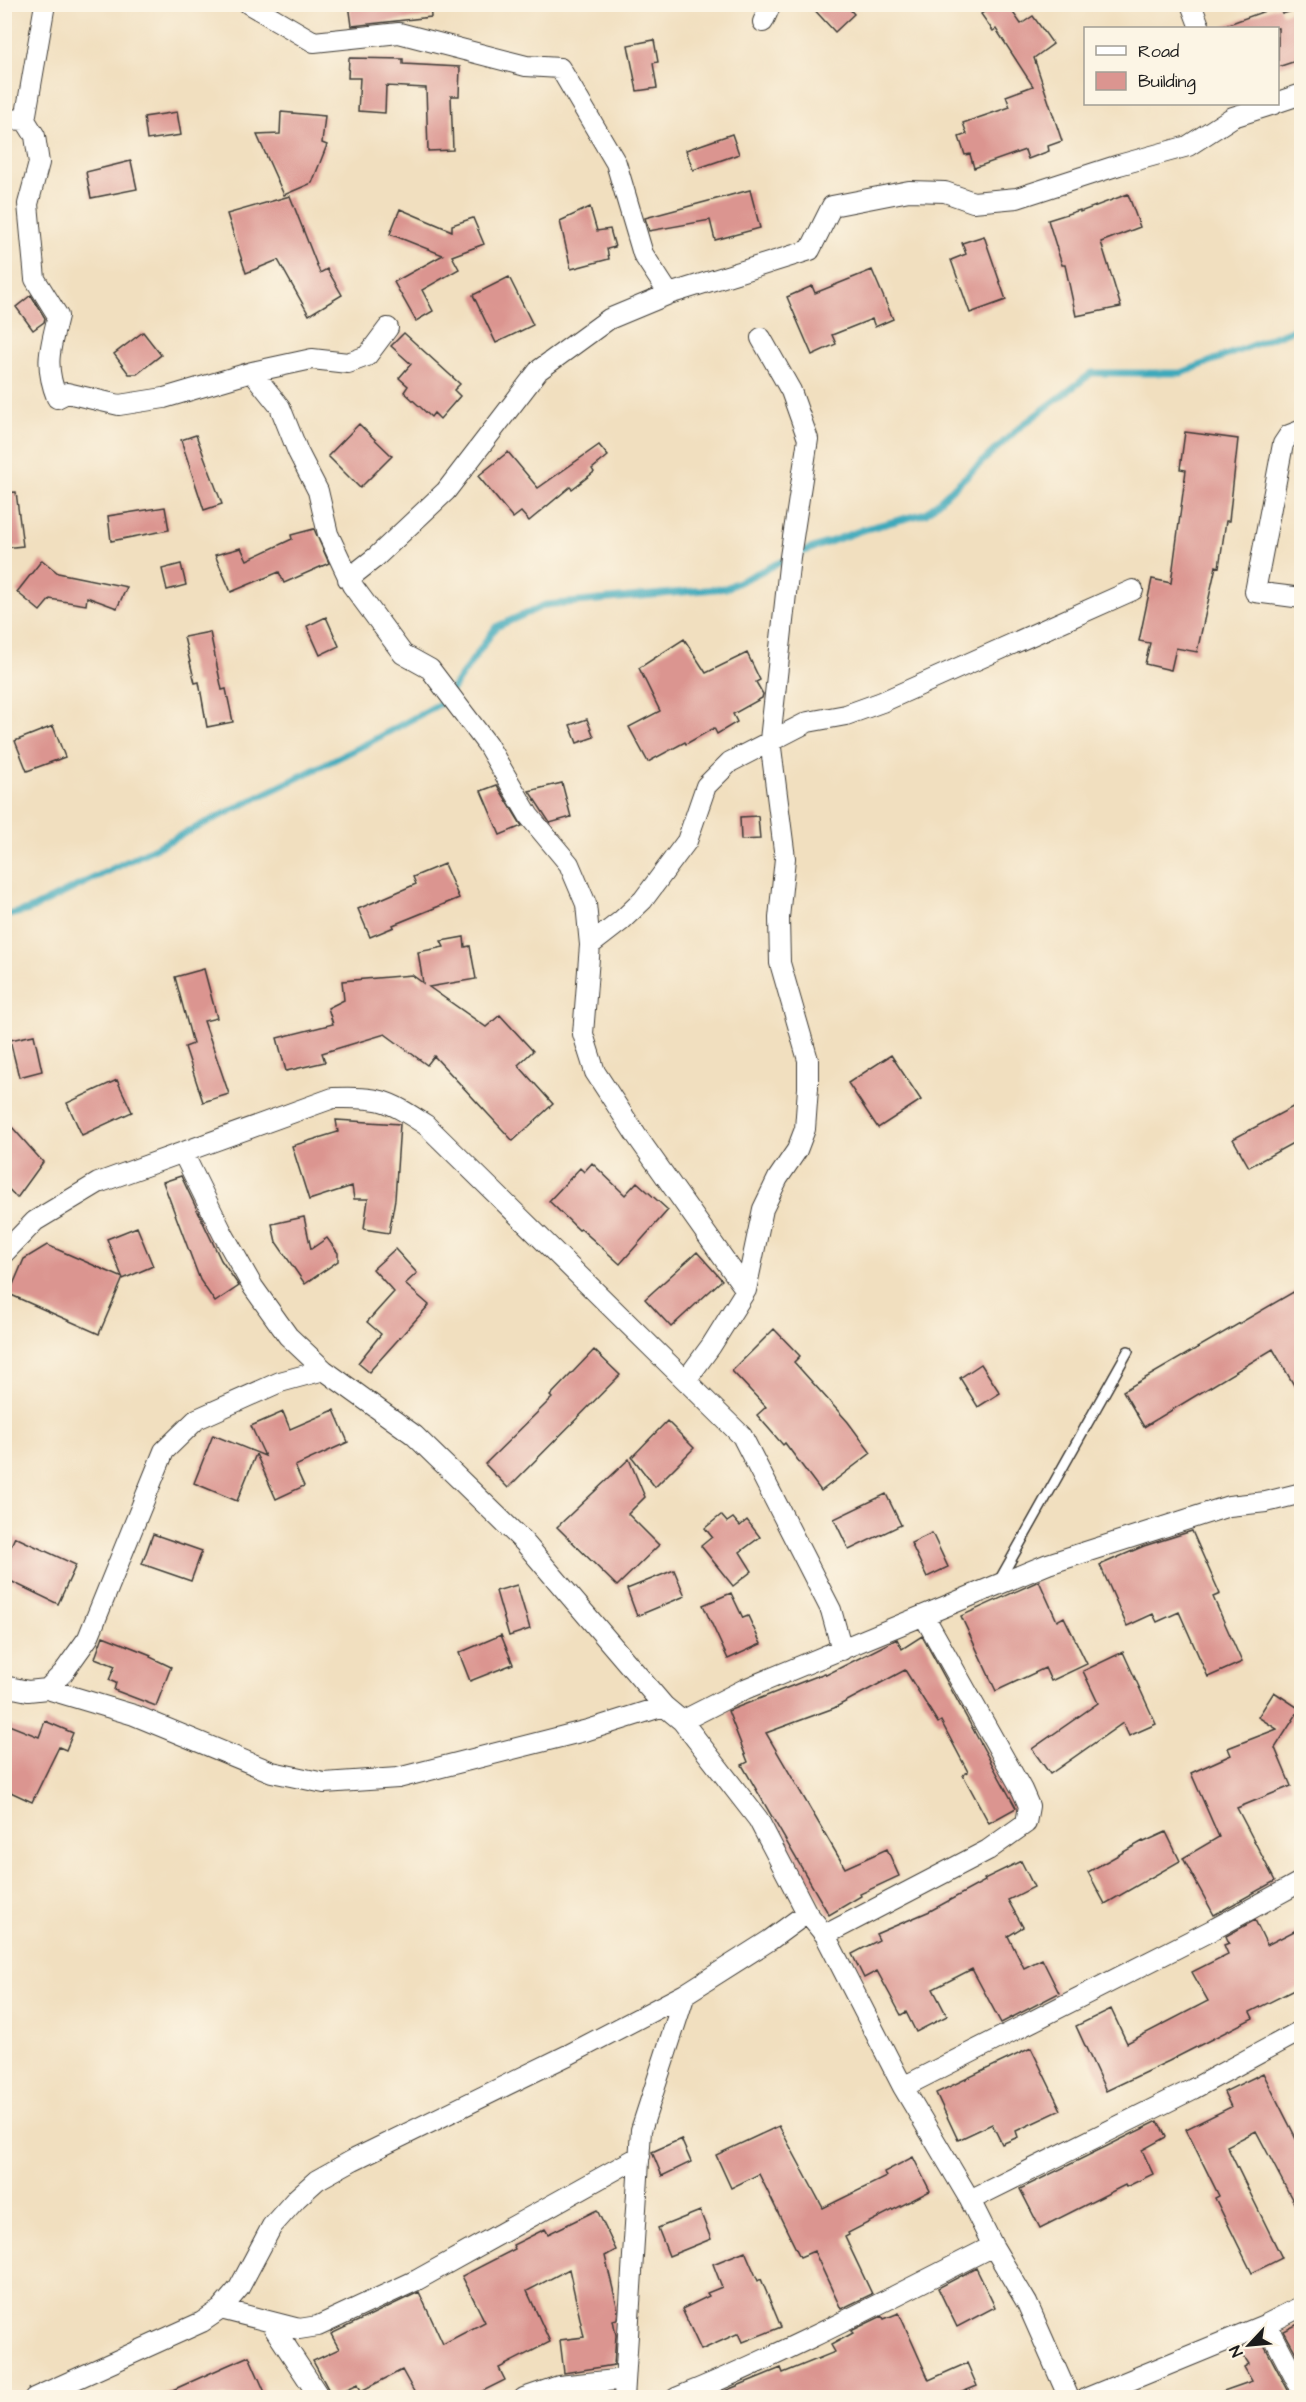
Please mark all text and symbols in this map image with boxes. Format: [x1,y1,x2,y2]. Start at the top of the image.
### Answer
legend [1084,27,1279,105]
text: Road [1138,39,1179,64]
text: Building [1138,69,1196,95]
north arrow [1219,2315,1279,2375]
text: N [1224,2342,1249,2360]

